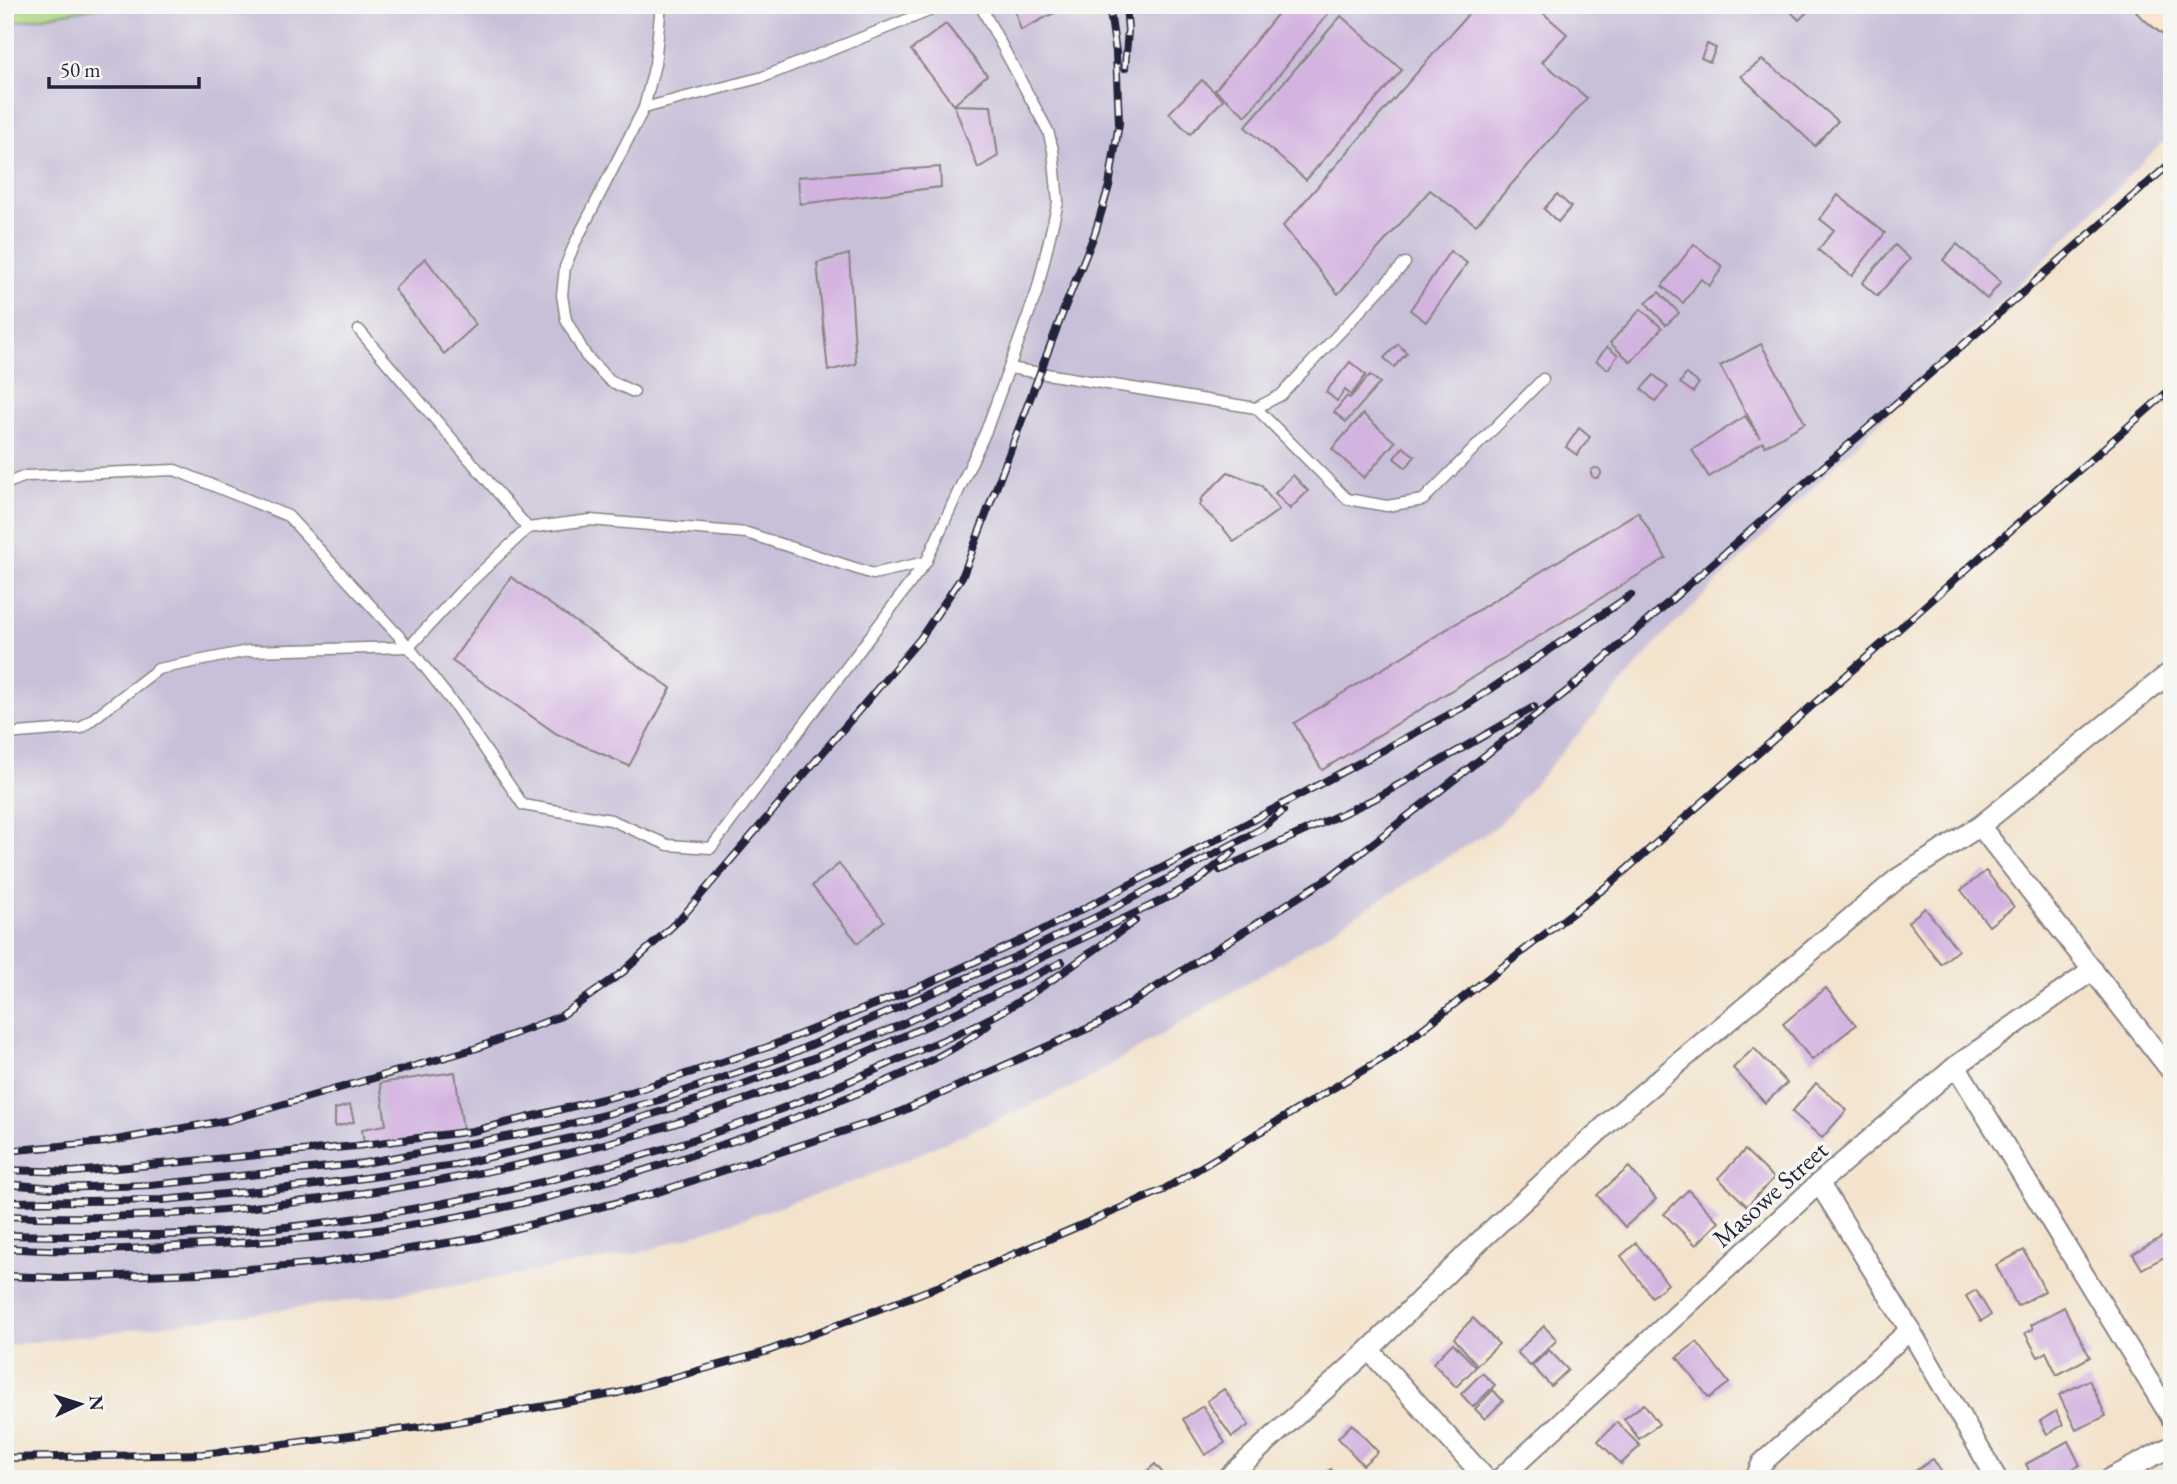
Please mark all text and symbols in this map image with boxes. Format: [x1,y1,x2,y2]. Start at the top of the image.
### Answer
scale bar [49,46,200,90]
text: 50 m [60,56,101,83]
street label: Masowe Street [1705,1133,1835,1255]
north arrow [46,1368,116,1438]
text: N [83,1394,110,1412]

